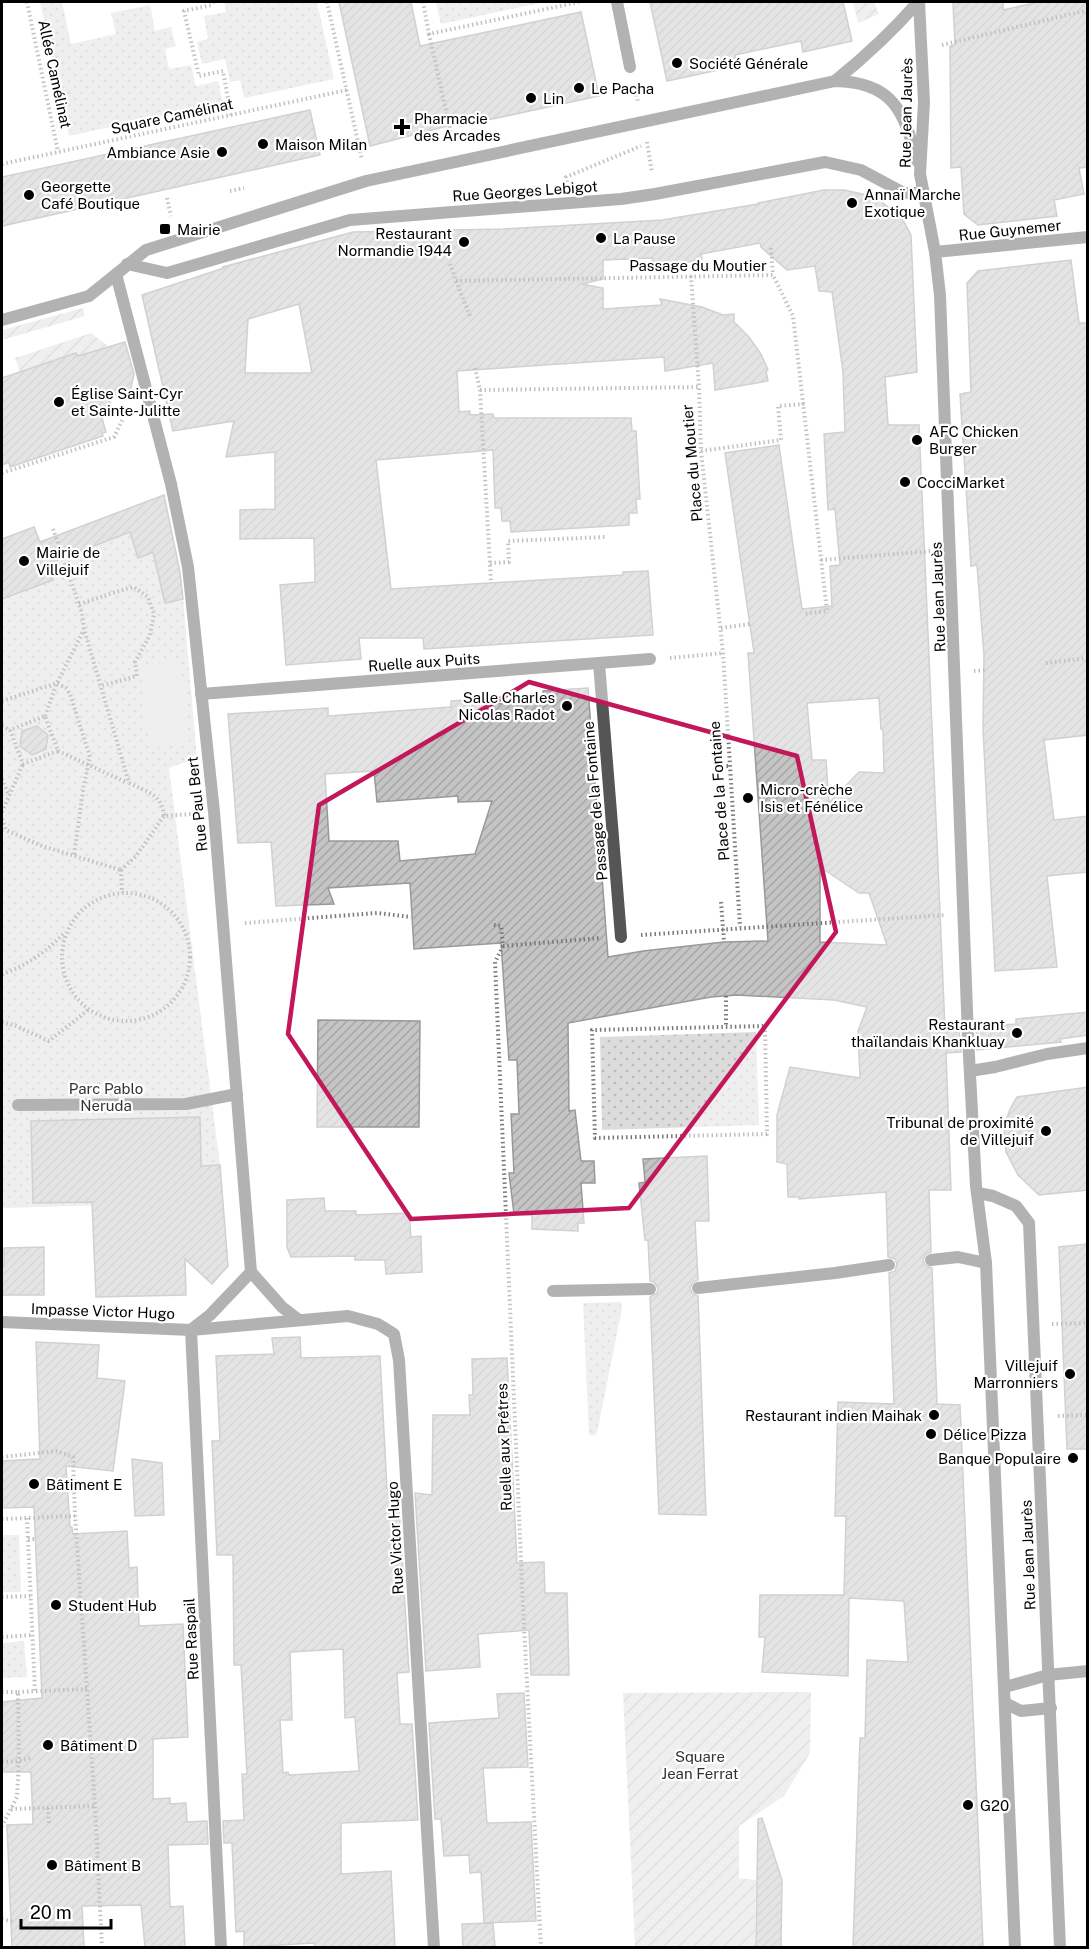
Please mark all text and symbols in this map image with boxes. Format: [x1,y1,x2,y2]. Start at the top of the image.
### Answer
street label: Allée Camélinat [35,18,75,130]
place label: Société Générale [689,55,808,72]
marker: Société Générale [670,56,684,70]
street label: Rue Jean Jaurès [897,58,915,168]
place label: Le Pacha [591,80,654,97]
marker: Le Pacha [572,81,586,95]
place label: Lin [543,90,564,107]
marker: Lin [524,91,538,105]
street label: Square Camélinat [109,95,235,137]
place label: Pharmacie des Arcades [414,110,500,144]
marker: Pharmacie des Arcades [395,120,409,134]
place label: Maison Milan [275,136,367,153]
marker: Maison Milan [256,137,270,151]
place label: Ambiance Asie [106,144,210,161]
marker: Ambiance Asie [215,145,229,159]
street label: Rue Georges Lebigot [452,177,598,205]
place label: Georgette Café Boutique [41,178,140,212]
place label: Annaï Marche Exotique [864,186,961,220]
marker: Georgette Café Boutique [22,188,36,202]
marker: Annaï Marche Exotique [845,196,859,210]
street label: Rue Guynemer [958,216,1062,244]
place label: Mairie [177,221,220,238]
marker: Mairie [158,222,172,236]
place label: Restaurant Normandie 1944 [337,225,452,259]
place label: La Pause [613,230,676,247]
marker: La Pause [594,231,608,245]
marker: Restaurant Normandie 1944 [457,235,471,249]
street label: Passage du Moutier [629,257,767,274]
place label: Église Saint-Cyr et Sainte-Julitte [71,385,183,419]
marker: Église Saint-Cyr et Sainte-Julitte [52,395,66,409]
street label: Place du Moutier [678,403,706,522]
place label: AFC Chicken Burger [929,423,1019,457]
marker: AFC Chicken Burger [910,433,924,447]
place label: CocciMarket [917,474,1005,491]
marker: CocciMarket [898,475,912,489]
street label: Rue Jean Jaurès [928,542,948,652]
place label: Mairie de Villejuif [36,544,100,578]
marker: Mairie de Villejuif [17,554,31,568]
street label: Ruelle aux Puits [367,650,481,674]
place label: Salle Charles Nicolas Radot [458,689,555,723]
marker: Salle Charles Nicolas Radot [560,699,574,713]
street label: Place de la Fontaine [706,720,732,862]
street label: Passage de la Fontaine [580,721,610,881]
street label: Rue Paul Bert [184,755,210,852]
place label: Micro-crèche Isis et Fénélice [760,781,863,815]
marker: Micro-crèche Isis et Fénélice [741,791,755,805]
place label: Restaurant thaïlandais Khankluay [851,1016,1005,1050]
marker: Restaurant thaïlandais Khankluay [1010,1026,1024,1040]
park label: Parc Pablo Neruda [69,1080,143,1114]
place label: Tribunal de proximité de Villejuif [887,1114,1034,1148]
marker: Tribunal de proximité de Villejuif [1039,1124,1053,1138]
street label: Impasse Victor Hugo [31,1300,175,1322]
place label: Villejuif Marronniers [973,1357,1058,1391]
marker: Villejuif Marronniers [1063,1367,1077,1381]
street label: Ruelle aux Prêtres [493,1383,515,1511]
place label: Restaurant indien Maihak [745,1407,922,1424]
marker: Restaurant indien Maihak [927,1408,941,1422]
place label: Délice Pizza [943,1426,1026,1443]
marker: Délice Pizza [924,1427,938,1441]
place label: Banque Populaire [938,1450,1061,1467]
marker: Banque Populaire [1066,1451,1080,1465]
place label: Bâtiment E [46,1476,122,1493]
marker: Bâtiment E [27,1477,41,1491]
street label: Rue Victor Hugo [384,1481,406,1595]
street label: Rue Jean Jaurès [1018,1500,1038,1610]
place label: Student Hub [68,1597,157,1614]
marker: Student Hub [49,1598,63,1612]
street label: Rue Raspail [180,1598,202,1680]
place label: Bâtiment D [60,1737,137,1754]
marker: Bâtiment D [41,1738,55,1752]
park label: Square Jean Ferrat [661,1748,739,1782]
place label: G20 [980,1797,1009,1814]
marker: G20 [961,1798,975,1812]
place label: Bâtiment B [64,1857,141,1874]
marker: Bâtiment B [45,1858,59,1872]
scale bar [21,1892,111,1930]
text: 20 m [30,1902,72,1923]

